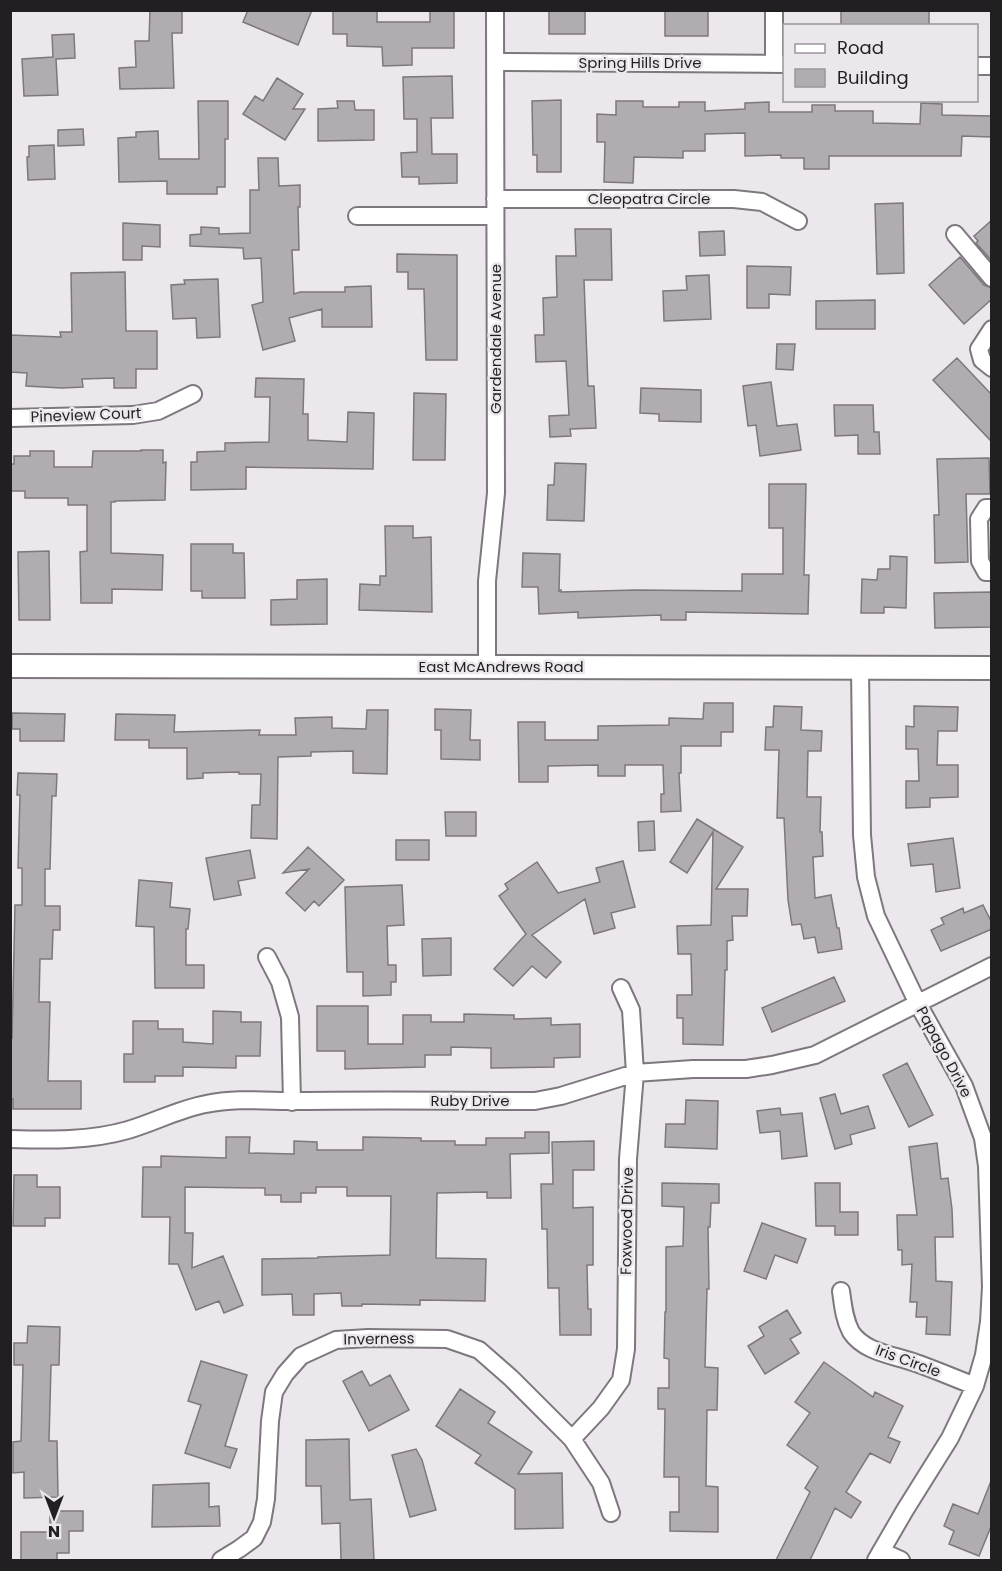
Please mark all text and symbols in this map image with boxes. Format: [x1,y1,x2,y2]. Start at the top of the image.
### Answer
legend [783,24,978,102]
text: Road [837,35,884,60]
street label: Spring Hills Drive [579,52,701,73]
text: Building [837,65,909,90]
street label: Cleopatra Circle [588,188,710,209]
street label: Gardendale Avenue [485,264,506,414]
street label: Pineview Court [30,402,142,427]
street label: East McAndrews Road [418,656,584,677]
street label: Papago Drive [912,1002,977,1101]
street label: Ruby Drive [431,1090,509,1111]
street label: Foxwood Drive [615,1167,638,1275]
street label: Inverness [343,1327,415,1350]
street label: Iris Circle [873,1339,944,1382]
north arrow [24,1487,84,1547]
text: N [48,1520,60,1543]

